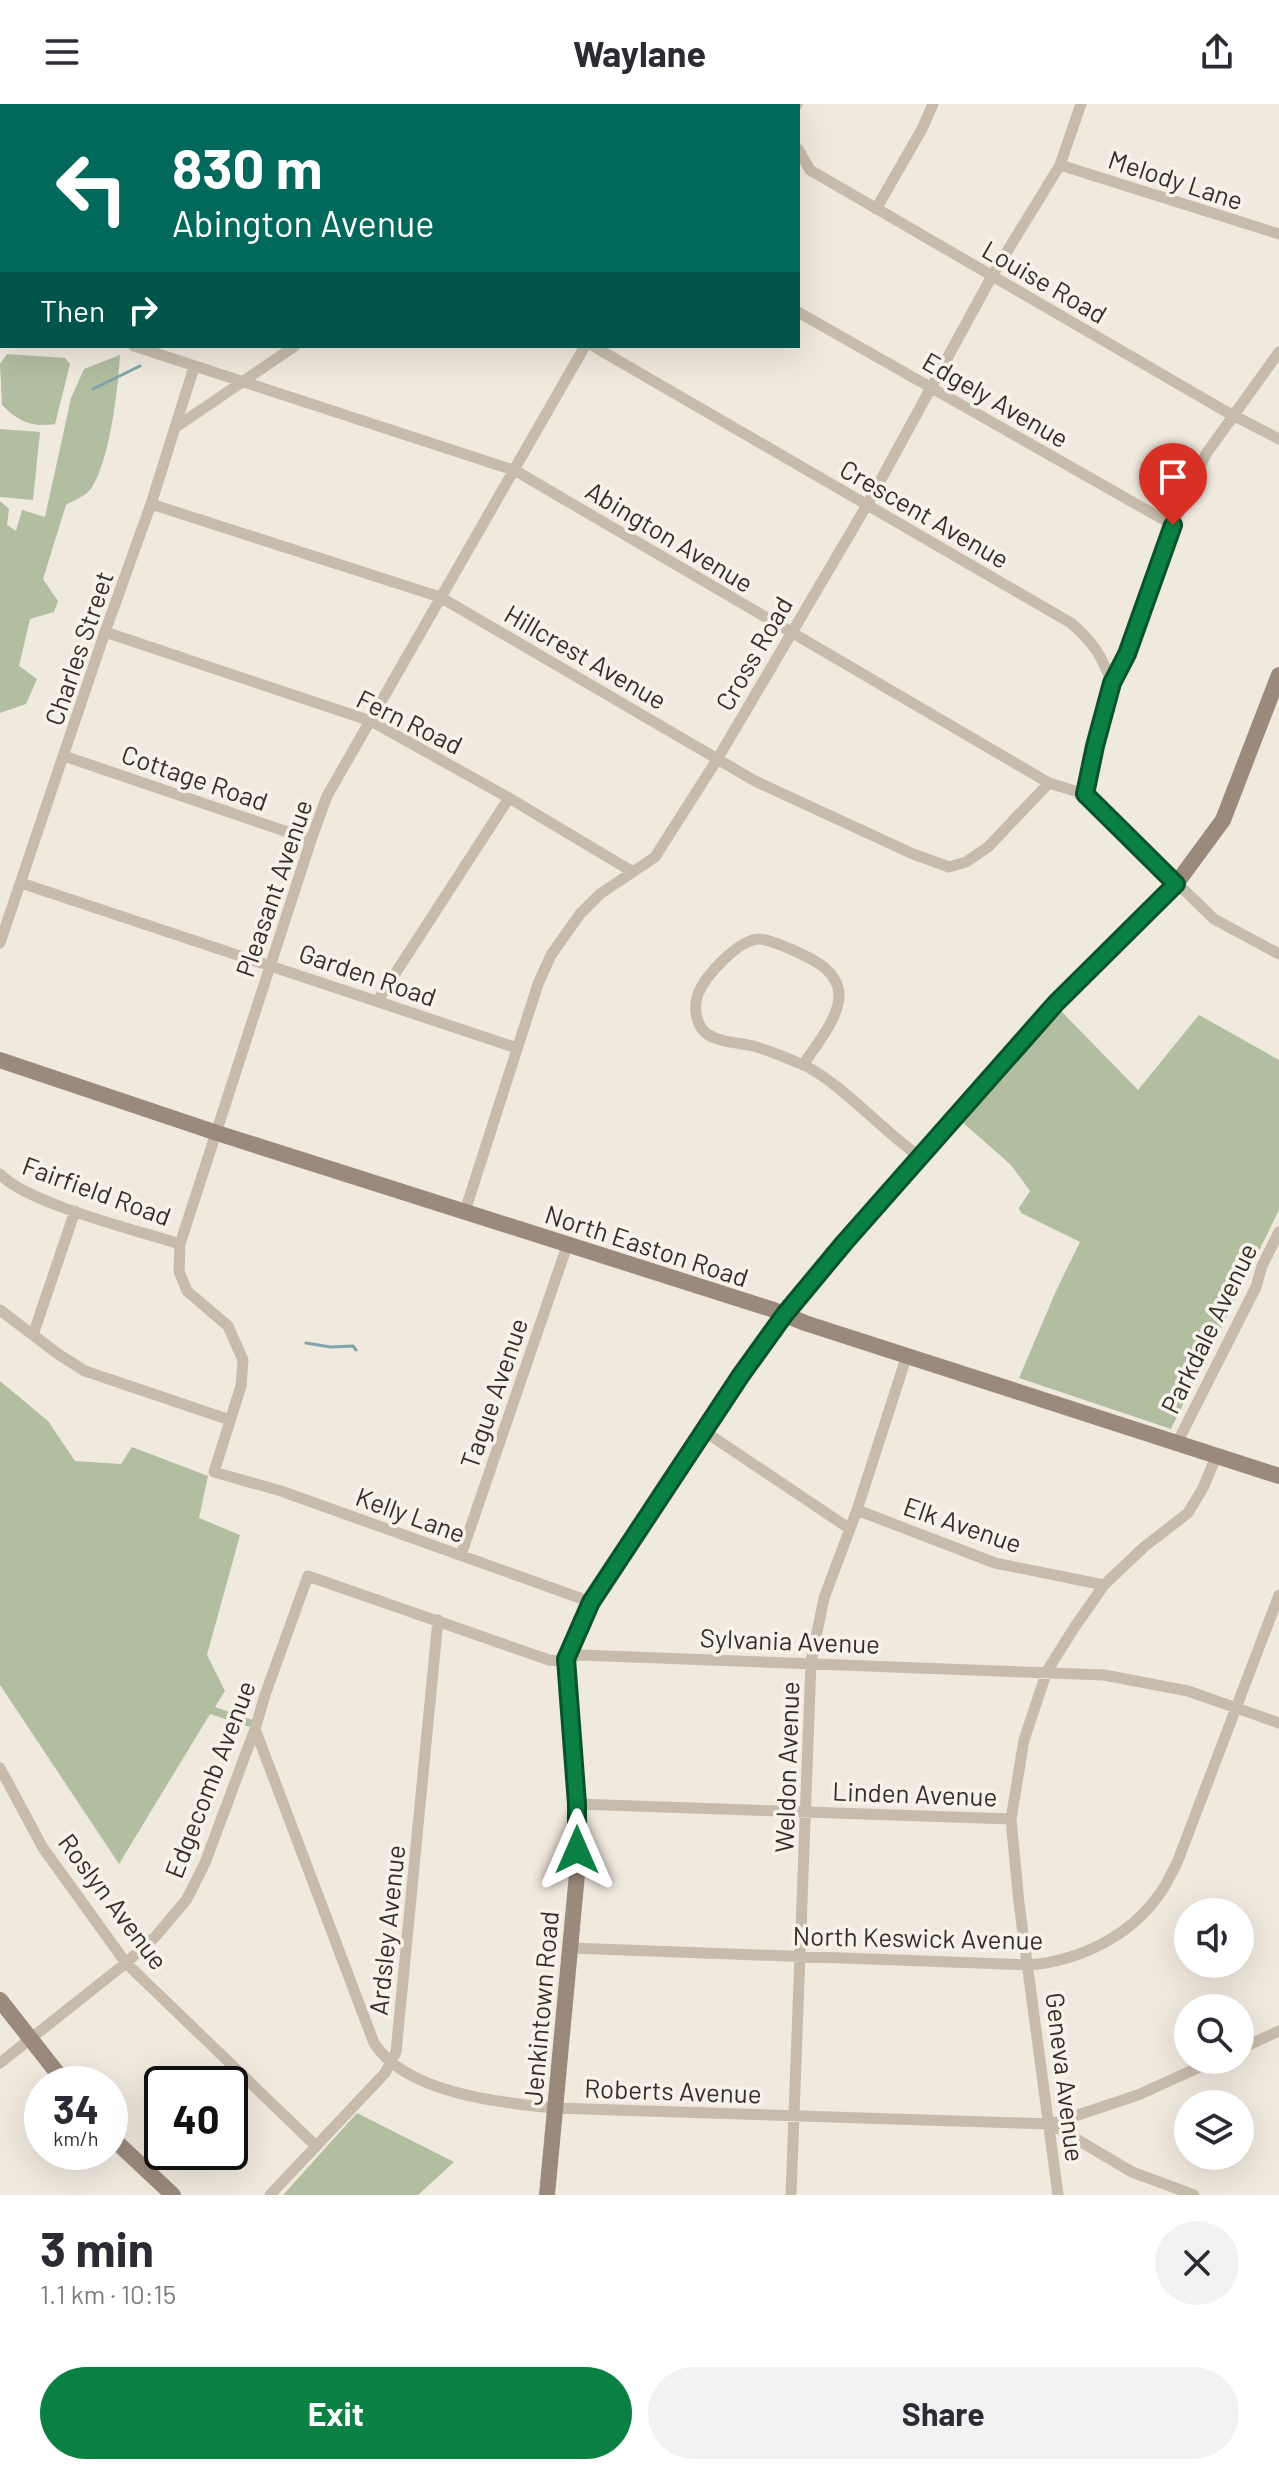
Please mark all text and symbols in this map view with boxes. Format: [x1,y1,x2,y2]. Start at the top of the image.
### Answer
icon: menu [40,30,84,74]
icon: share [1195,30,1239,74]
text: Waylane [573,31,706,74]
text: 830 m [172,133,322,200]
icon: left [40,136,144,240]
street label: Melody Lane [1105,143,1247,215]
text: Abington Avenue [172,201,435,244]
street label: Louise Road [977,233,1113,329]
icon: right [121,288,165,332]
text: Then [40,292,105,328]
street label: Edgely Avenue [917,345,1075,453]
pin [1139,443,1207,525]
street label: Crescent Avenue [835,452,1015,574]
icon: arrive [1151,455,1195,499]
street label: Abington Avenue [581,474,759,598]
street label: Charles Street [37,567,119,729]
street label: Cross Road [708,590,798,716]
street label: Hillcrest Avenue [500,597,672,715]
street label: Fern Road [352,682,468,760]
street label: Cottage Road [118,738,272,816]
street label: Pleasant Avenue [228,795,318,981]
street label: Garden Road [295,936,441,1012]
street label: Fairfield Road [18,1149,176,1231]
street label: North Easton Road [542,1198,752,1292]
street label: Parkdale Avenue [1153,1238,1263,1418]
street label: Tague Avenue [453,1314,533,1472]
street label: Kelly Lane [352,1480,470,1548]
street label: Elk Avenue [900,1489,1026,1559]
street label: Sylvania Avenue [699,1621,881,1659]
street label: Edgecomb Avenue [157,1676,261,1882]
street label: Weldon Avenue [768,1681,804,1853]
street label: Linden Avenue [832,1775,998,1811]
position arrow [535,1808,619,1892]
street label: Roslyn Avenue [53,1827,175,1975]
street label: Ardsley Avenue [362,1843,410,2017]
map controls [1174,1898,1254,2170]
button: sound [1174,1898,1254,1978]
street label: Jenkintown Road [516,1910,564,2106]
street label: North Keswick Avenue [792,1919,1044,1955]
street label: Geneva Avenue [1040,1991,1092,2163]
button: search [1174,1994,1254,2074]
speed limit sign: 40 [144,2066,248,2170]
street label: Roberts Avenue [584,2071,762,2109]
text: 34 [53,2084,99,2132]
button: layers [1174,2090,1254,2170]
text: km/h [53,2126,99,2150]
text: 3 min [40,2219,154,2277]
button: close [1155,2221,1239,2305]
text: 1.1 km · 10:15 [40,2278,176,2309]
button: Exit [40,2367,632,2459]
button: Share [648,2367,1239,2459]

